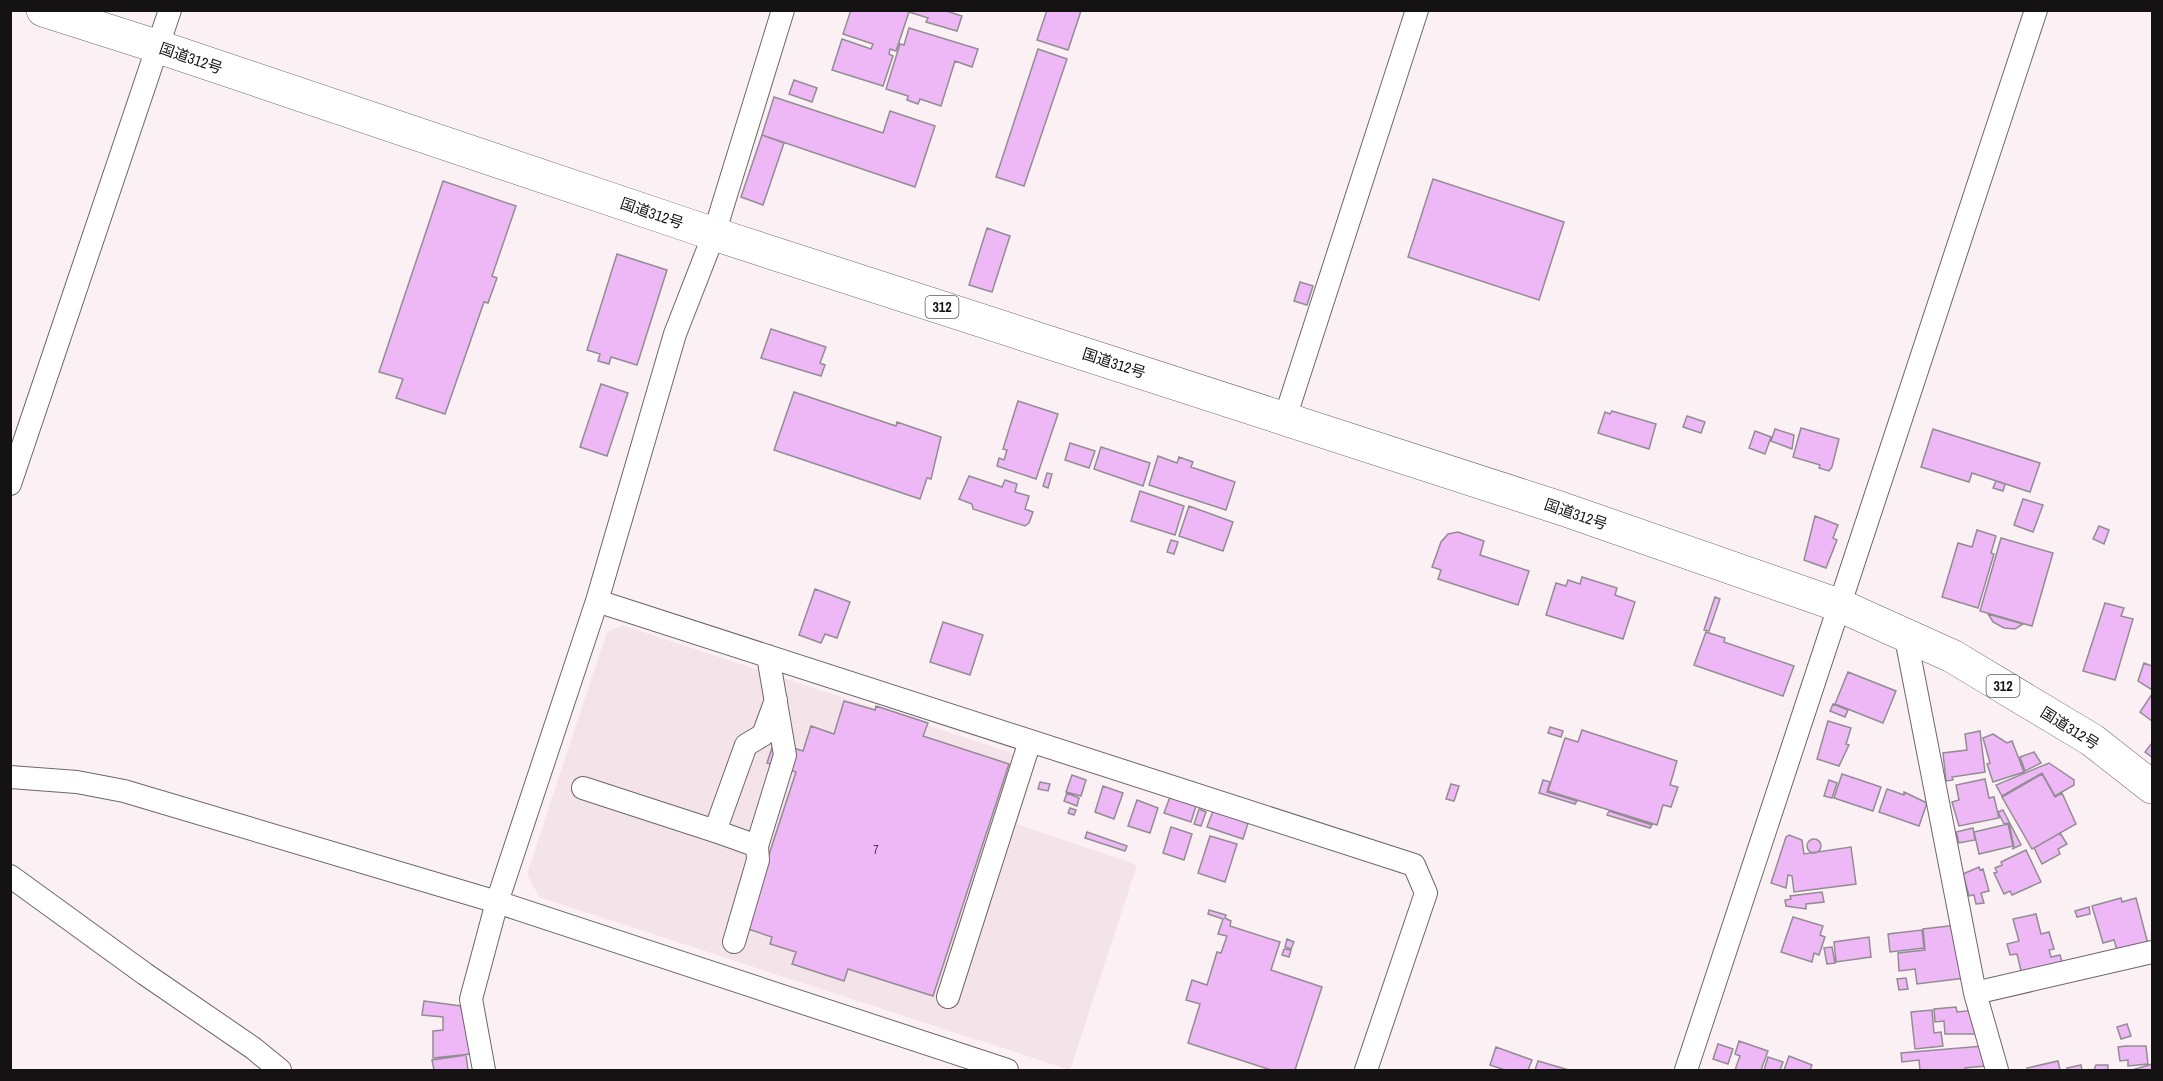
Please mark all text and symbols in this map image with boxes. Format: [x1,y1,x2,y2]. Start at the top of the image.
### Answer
street label: 国道312号 [157,37,225,79]
street label: 国道312号 [618,192,686,234]
road number: 312 [926,296,958,318]
street label: 国道312号 [1080,343,1148,383]
street label: 国道312号 [1542,493,1610,535]
road number: 312 [1986,675,2020,697]
street label: 国道312号 [2037,702,2103,754]
house number: 7 [873,842,879,858]

